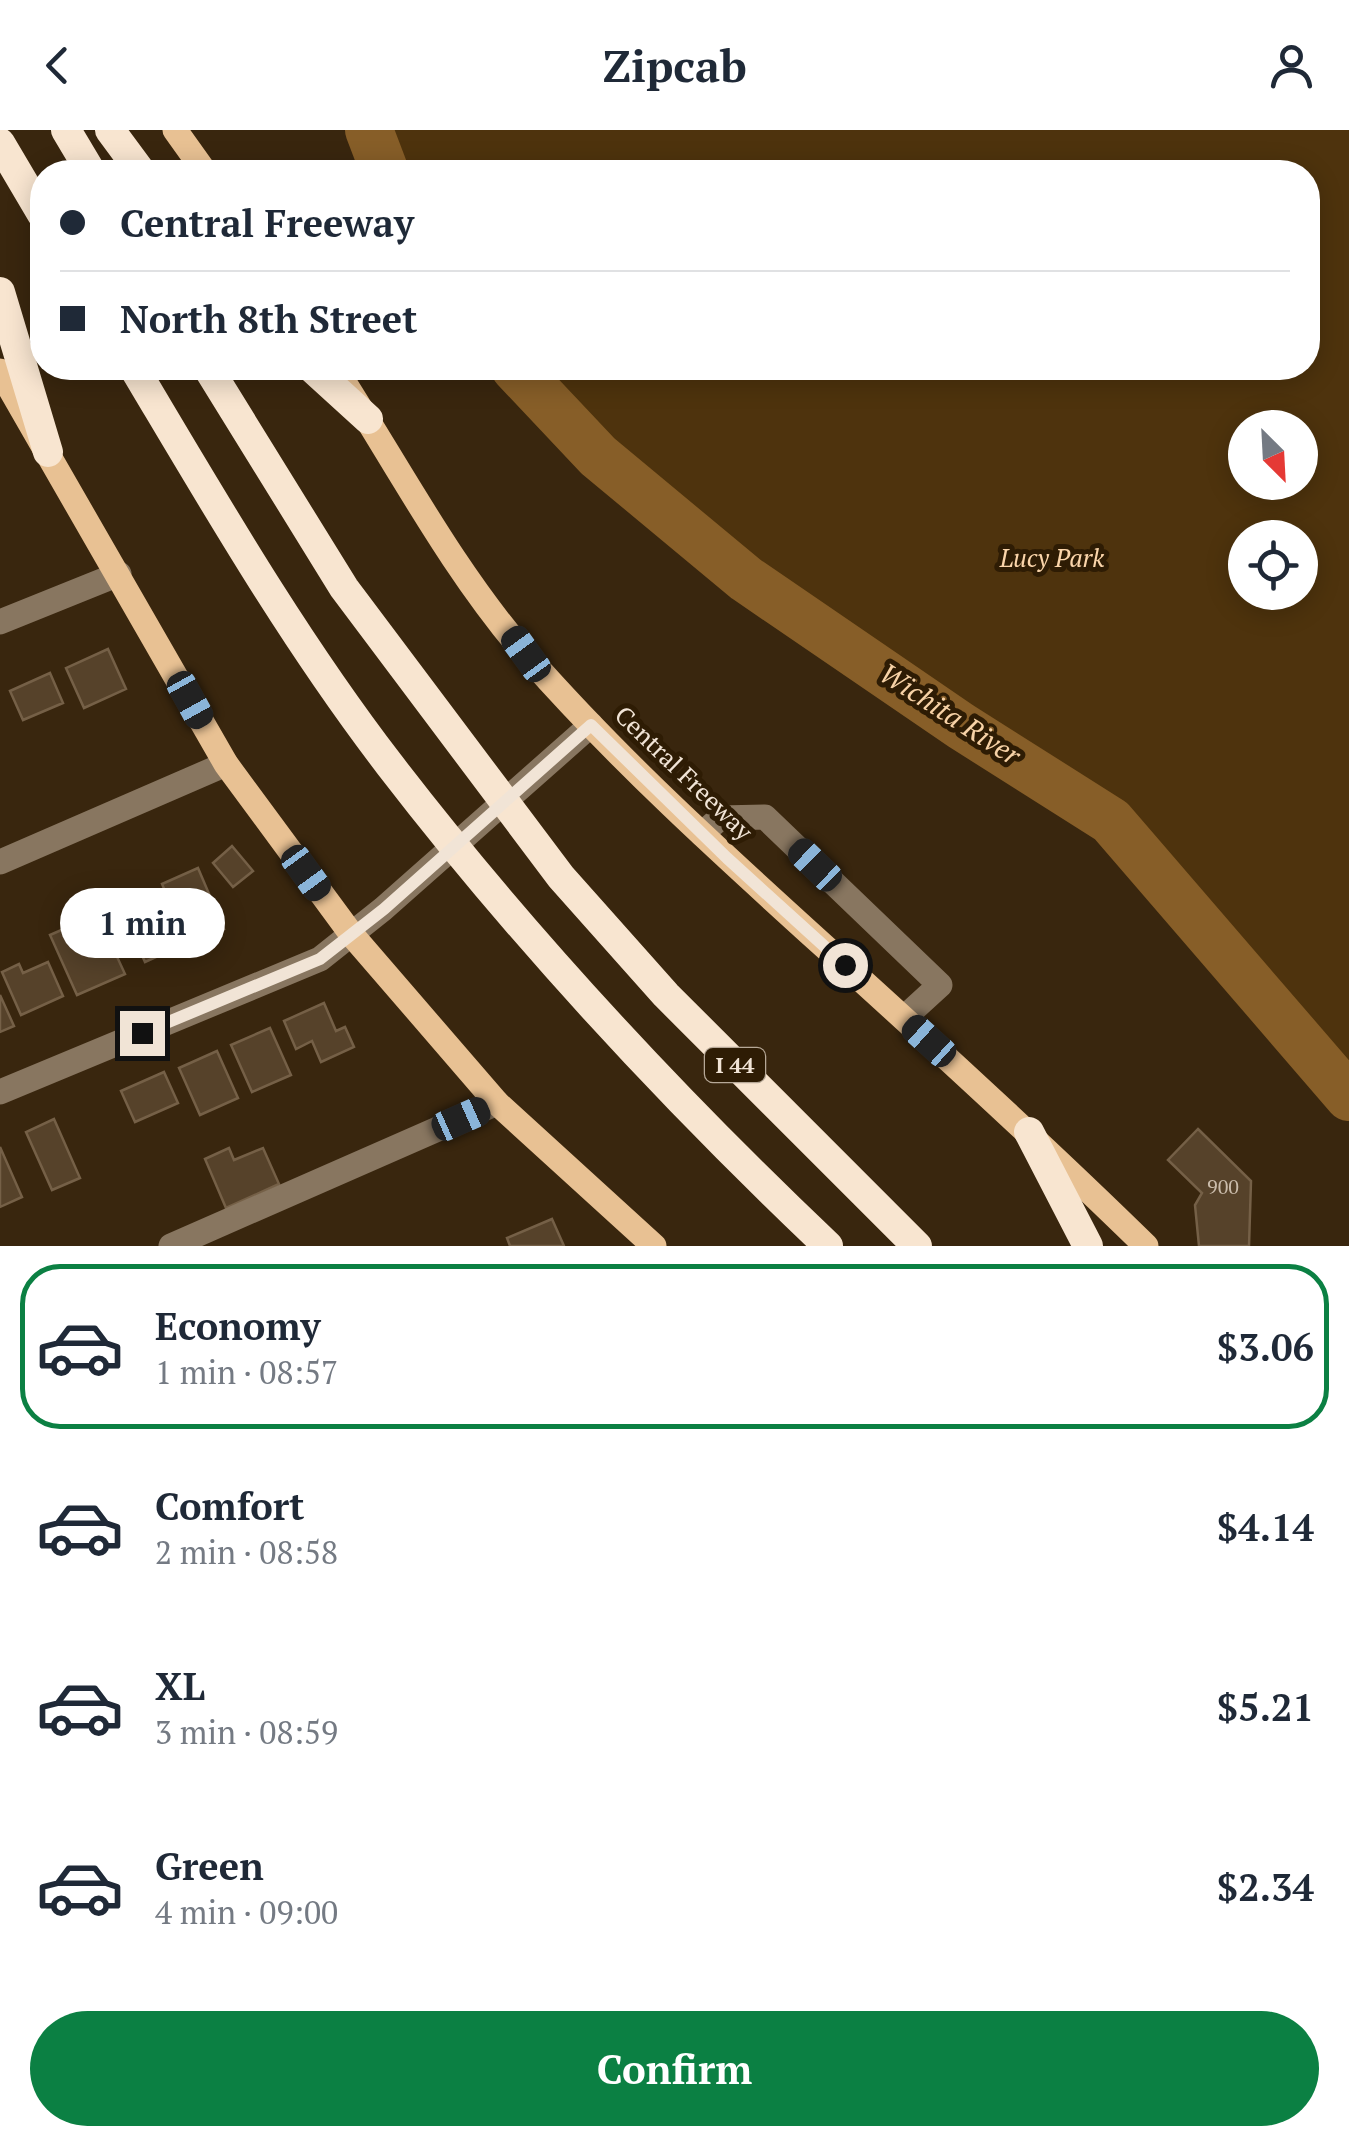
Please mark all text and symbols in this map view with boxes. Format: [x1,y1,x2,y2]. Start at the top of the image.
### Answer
text: Zipcab [602,35,747,95]
icon: back [30,38,85,93]
icon: person [1264,38,1319,93]
text: Central Freeway [120,198,414,248]
text: North 8th Street [120,294,417,344]
north arrow [1228,410,1318,500]
map controls [1228,410,1318,610]
button: locate [1228,520,1318,610]
park label: Lucy Park [999,541,1105,574]
car [496,621,556,687]
water label: Wichita River [873,654,1029,774]
car [162,666,218,734]
street label: Central Freeway [608,698,761,847]
car [783,833,847,897]
car [276,840,336,906]
callout: 1 min [59,888,224,958]
text: 1 min [99,902,186,944]
route start [823,943,868,988]
car [897,1010,961,1072]
route end [120,1011,165,1056]
road number: I 44 [705,1048,765,1082]
car [427,1093,495,1145]
house number: 900 [1207,1173,1239,1200]
text: Economy [155,1301,321,1351]
icon: car [35,1302,125,1392]
text: $3.06 [1217,1322,1314,1372]
text: 1 min · 08:57 [155,1351,338,1393]
text: Comfort [155,1481,304,1531]
icon: car [35,1482,125,1572]
text: $4.14 [1217,1502,1314,1552]
text: 2 min · 08:58 [155,1531,338,1573]
text: XL [155,1661,205,1711]
icon: car [35,1662,125,1752]
text: $5.21 [1217,1682,1314,1732]
text: 3 min · 08:59 [155,1711,338,1753]
text: Green [155,1841,264,1891]
icon: car [35,1842,125,1932]
text: $2.34 [1217,1862,1314,1912]
text: 4 min · 09:00 [155,1891,338,1933]
button: Confirm [30,2011,1319,2126]

